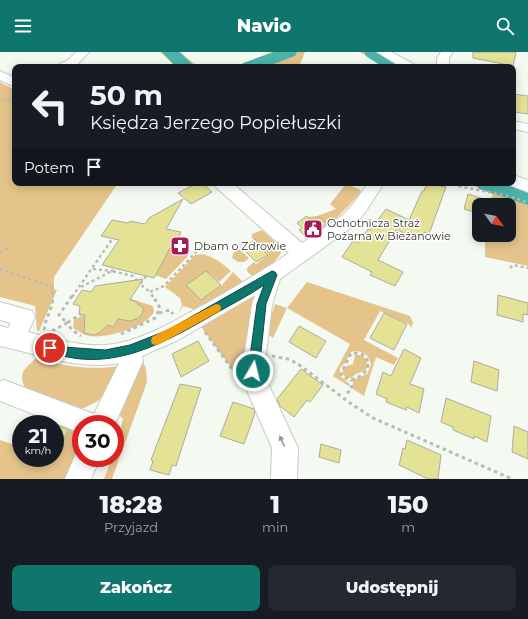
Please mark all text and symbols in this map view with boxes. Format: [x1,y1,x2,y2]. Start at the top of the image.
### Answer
icon: menu [12,15,34,37]
text: Navio [237,15,291,37]
icon: search [494,15,516,37]
text: 50 m [90,78,163,112]
icon: left [24,80,76,132]
text: Księdza Jerzego Popiełuszki [90,112,342,134]
icon: arrive [83,156,105,178]
text: Potem [24,158,75,177]
north arrow [472,198,516,242]
map controls [472,198,516,242]
place label: Ochotnicza Straż Pożarna w Bieżanowie [327,216,451,243]
public building icon: Ochotnicza Straż Pożarna w Bieżanowie [302,218,324,240]
pharmacy icon: Dbam o Zdrowie [169,235,191,257]
place label: Dbam o Zdrowie [194,239,286,253]
pin [33,331,67,365]
icon: arrive [39,337,61,359]
position arrow [232,350,274,392]
speed limit sign: 30 [72,415,124,467]
text: 21 [28,424,48,448]
one-way arrow [279,435,285,446]
text: km/h [25,444,51,457]
text: 18:28 [100,490,163,519]
text: 1 [270,490,280,519]
text: 150 [388,490,428,519]
text: Przyjazd [104,519,158,535]
text: min [262,519,288,535]
text: m [401,519,415,535]
button: Zakończ [12,565,260,611]
button: Udostępnij [268,565,516,611]

